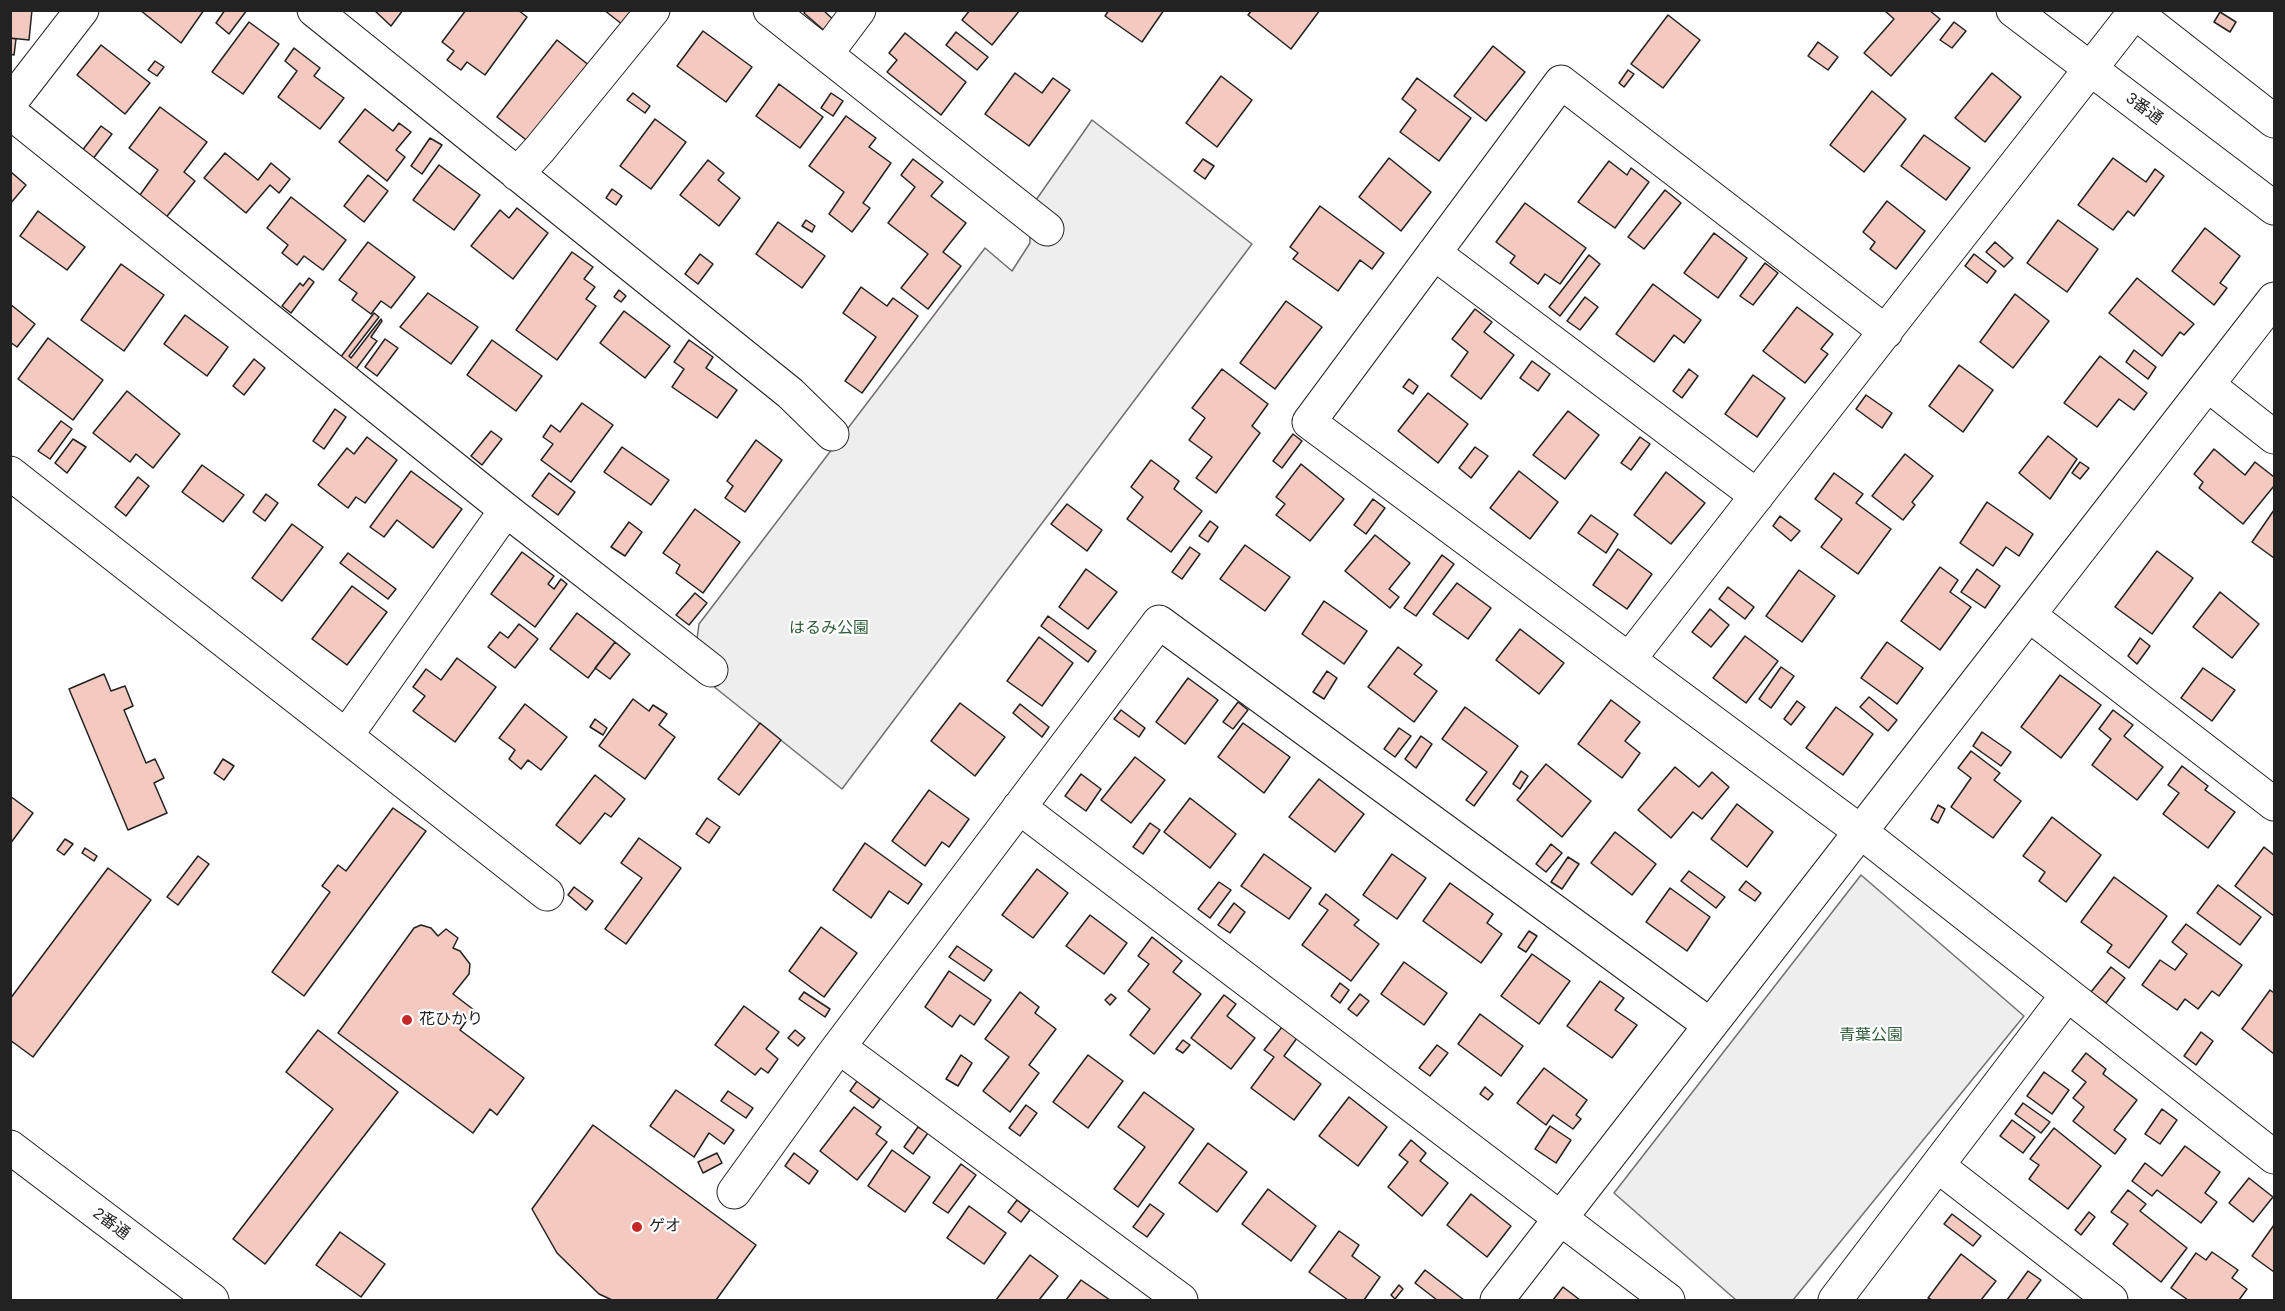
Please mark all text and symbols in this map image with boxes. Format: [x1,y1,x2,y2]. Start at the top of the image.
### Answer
street label: 3番通 [2122,89,2166,129]
park label: はるみ公園 [789,619,869,639]
place label: 花ひかり [419,1010,483,1030]
marker: 花ひかり [400,1013,414,1027]
park label: 青葉公園 [1839,1026,1903,1046]
street label: 2番通 [89,1204,133,1244]
place label: ゲオ [649,1217,681,1237]
marker: ゲオ [630,1220,644,1234]

